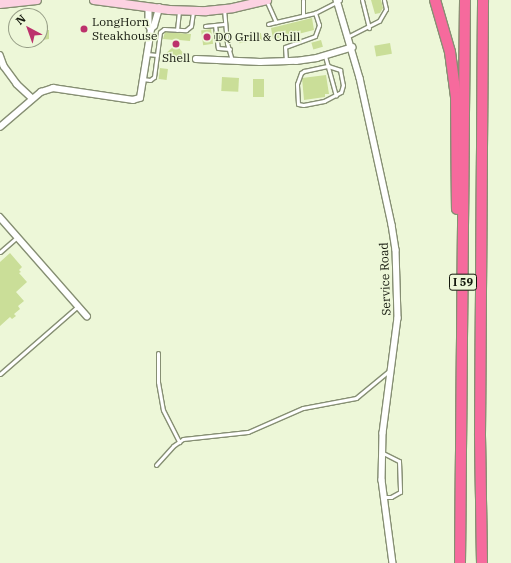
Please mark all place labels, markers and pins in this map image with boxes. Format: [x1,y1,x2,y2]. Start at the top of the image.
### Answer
place label: LongHorn Steakhouse [92,15,157,43]
marker: LongHorn Steakhouse [79,24,89,34]
place label: DQ Grill & Chill [215,30,300,44]
marker: DQ Grill & Chill [202,32,212,42]
marker: Shell [171,39,181,49]
place label: Shell [162,51,190,65]

